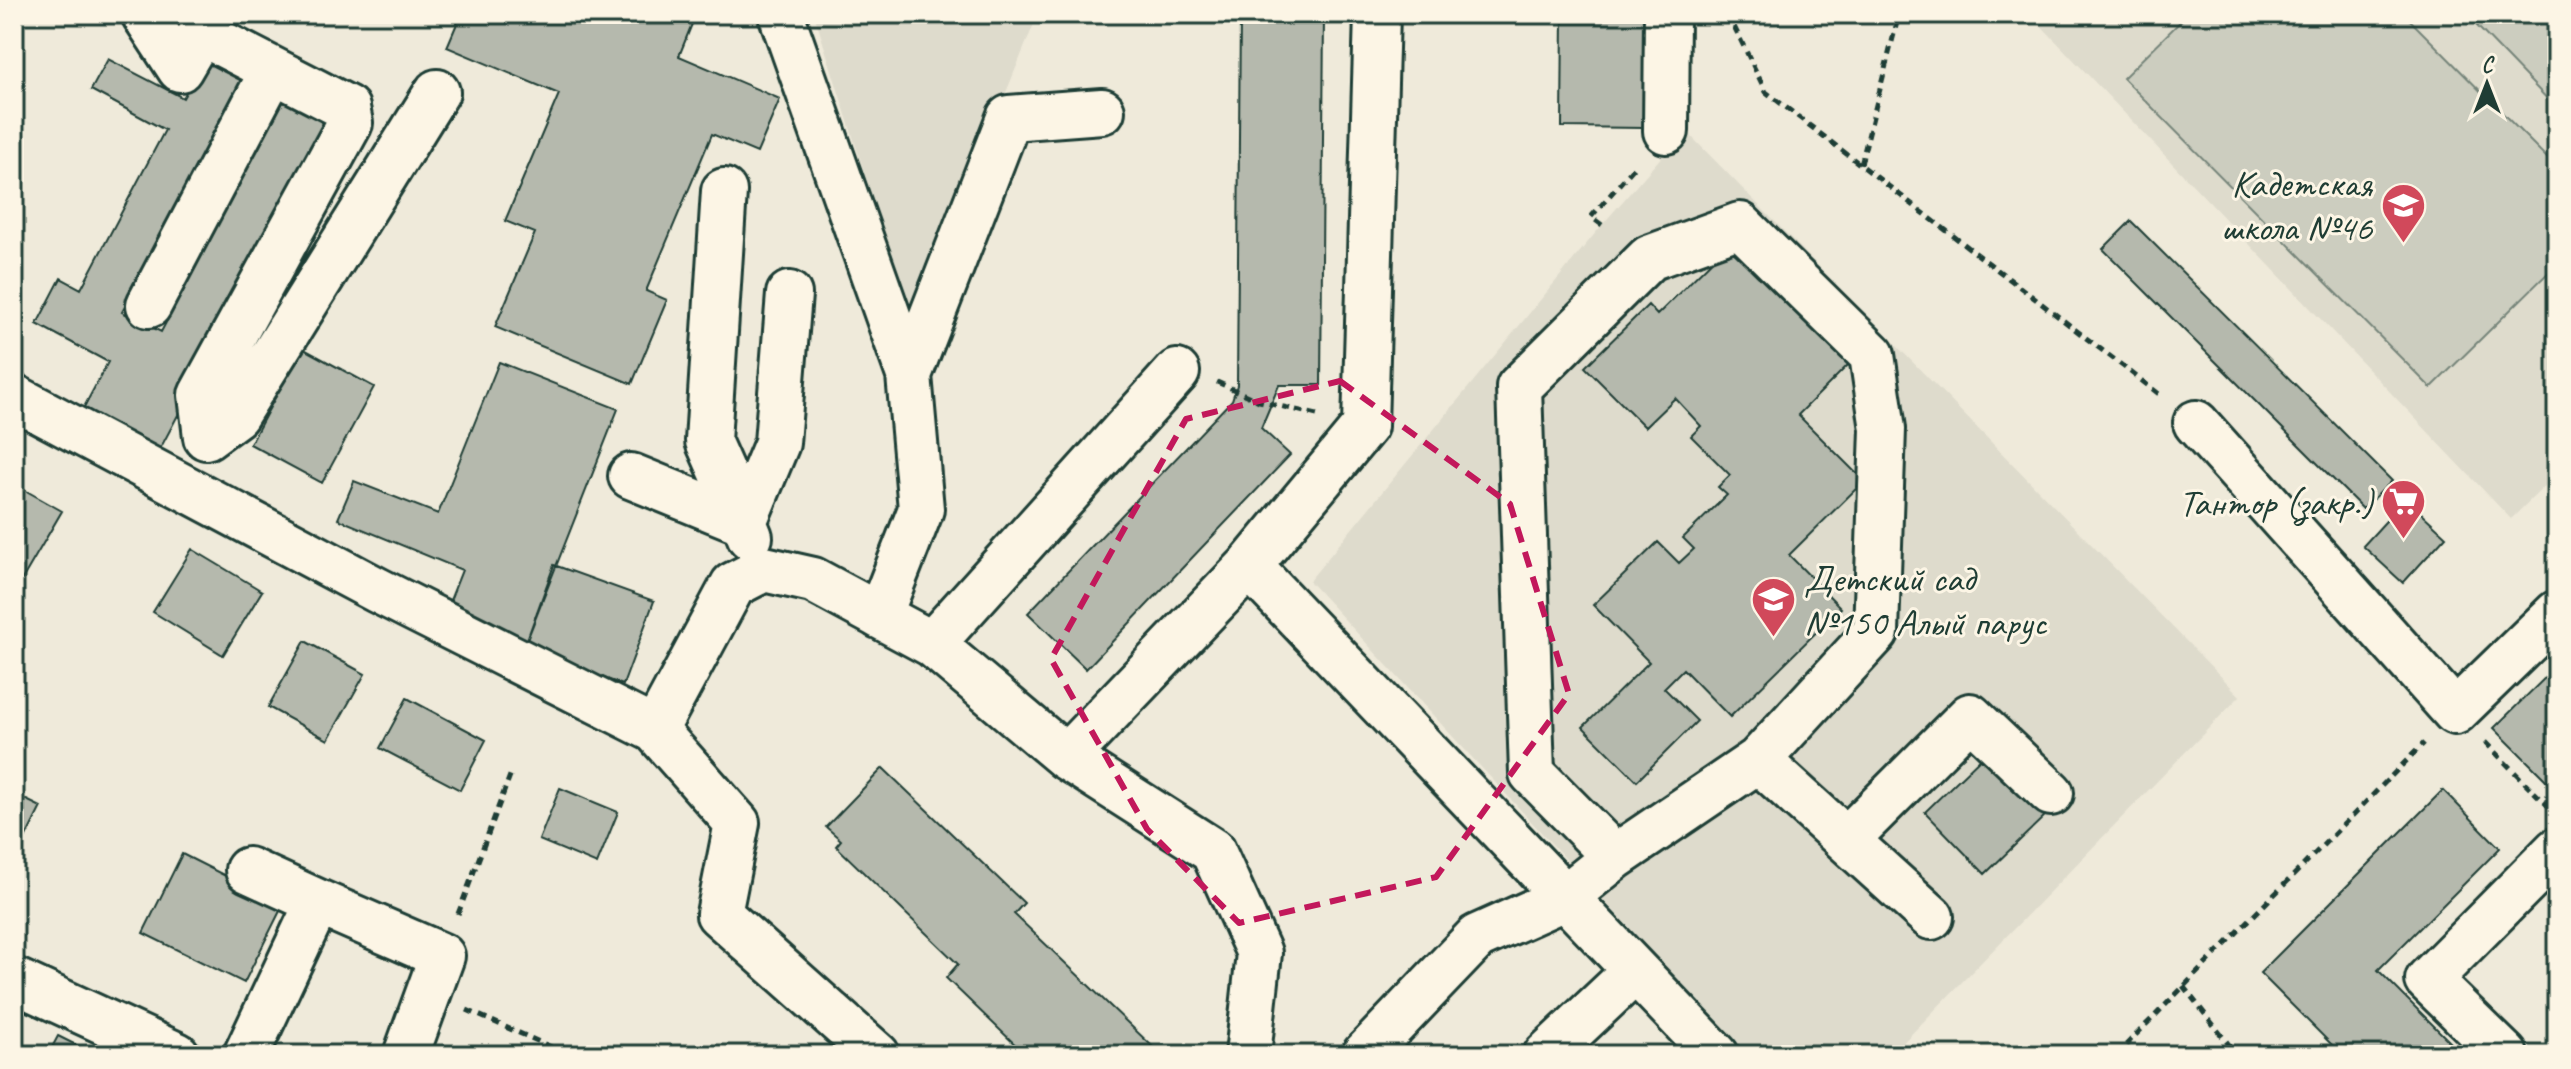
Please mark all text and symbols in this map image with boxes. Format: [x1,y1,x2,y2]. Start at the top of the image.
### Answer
north arrow [2447,44,2527,124]
text: С [2482,51,2496,79]
place label: Кадетская школа №46 [2221,160,2374,251]
school or university icon: Кадетская школа №46 [2379,181,2427,244]
supermarket icon: Тантор (закр.) [2380,478,2428,541]
place label: Тантор (закр.) [2179,479,2375,526]
place label: Детский сад №150 Алый парус [1804,555,2048,646]
school or university icon: Детский сад №150 Алый парус [1749,576,1797,639]

